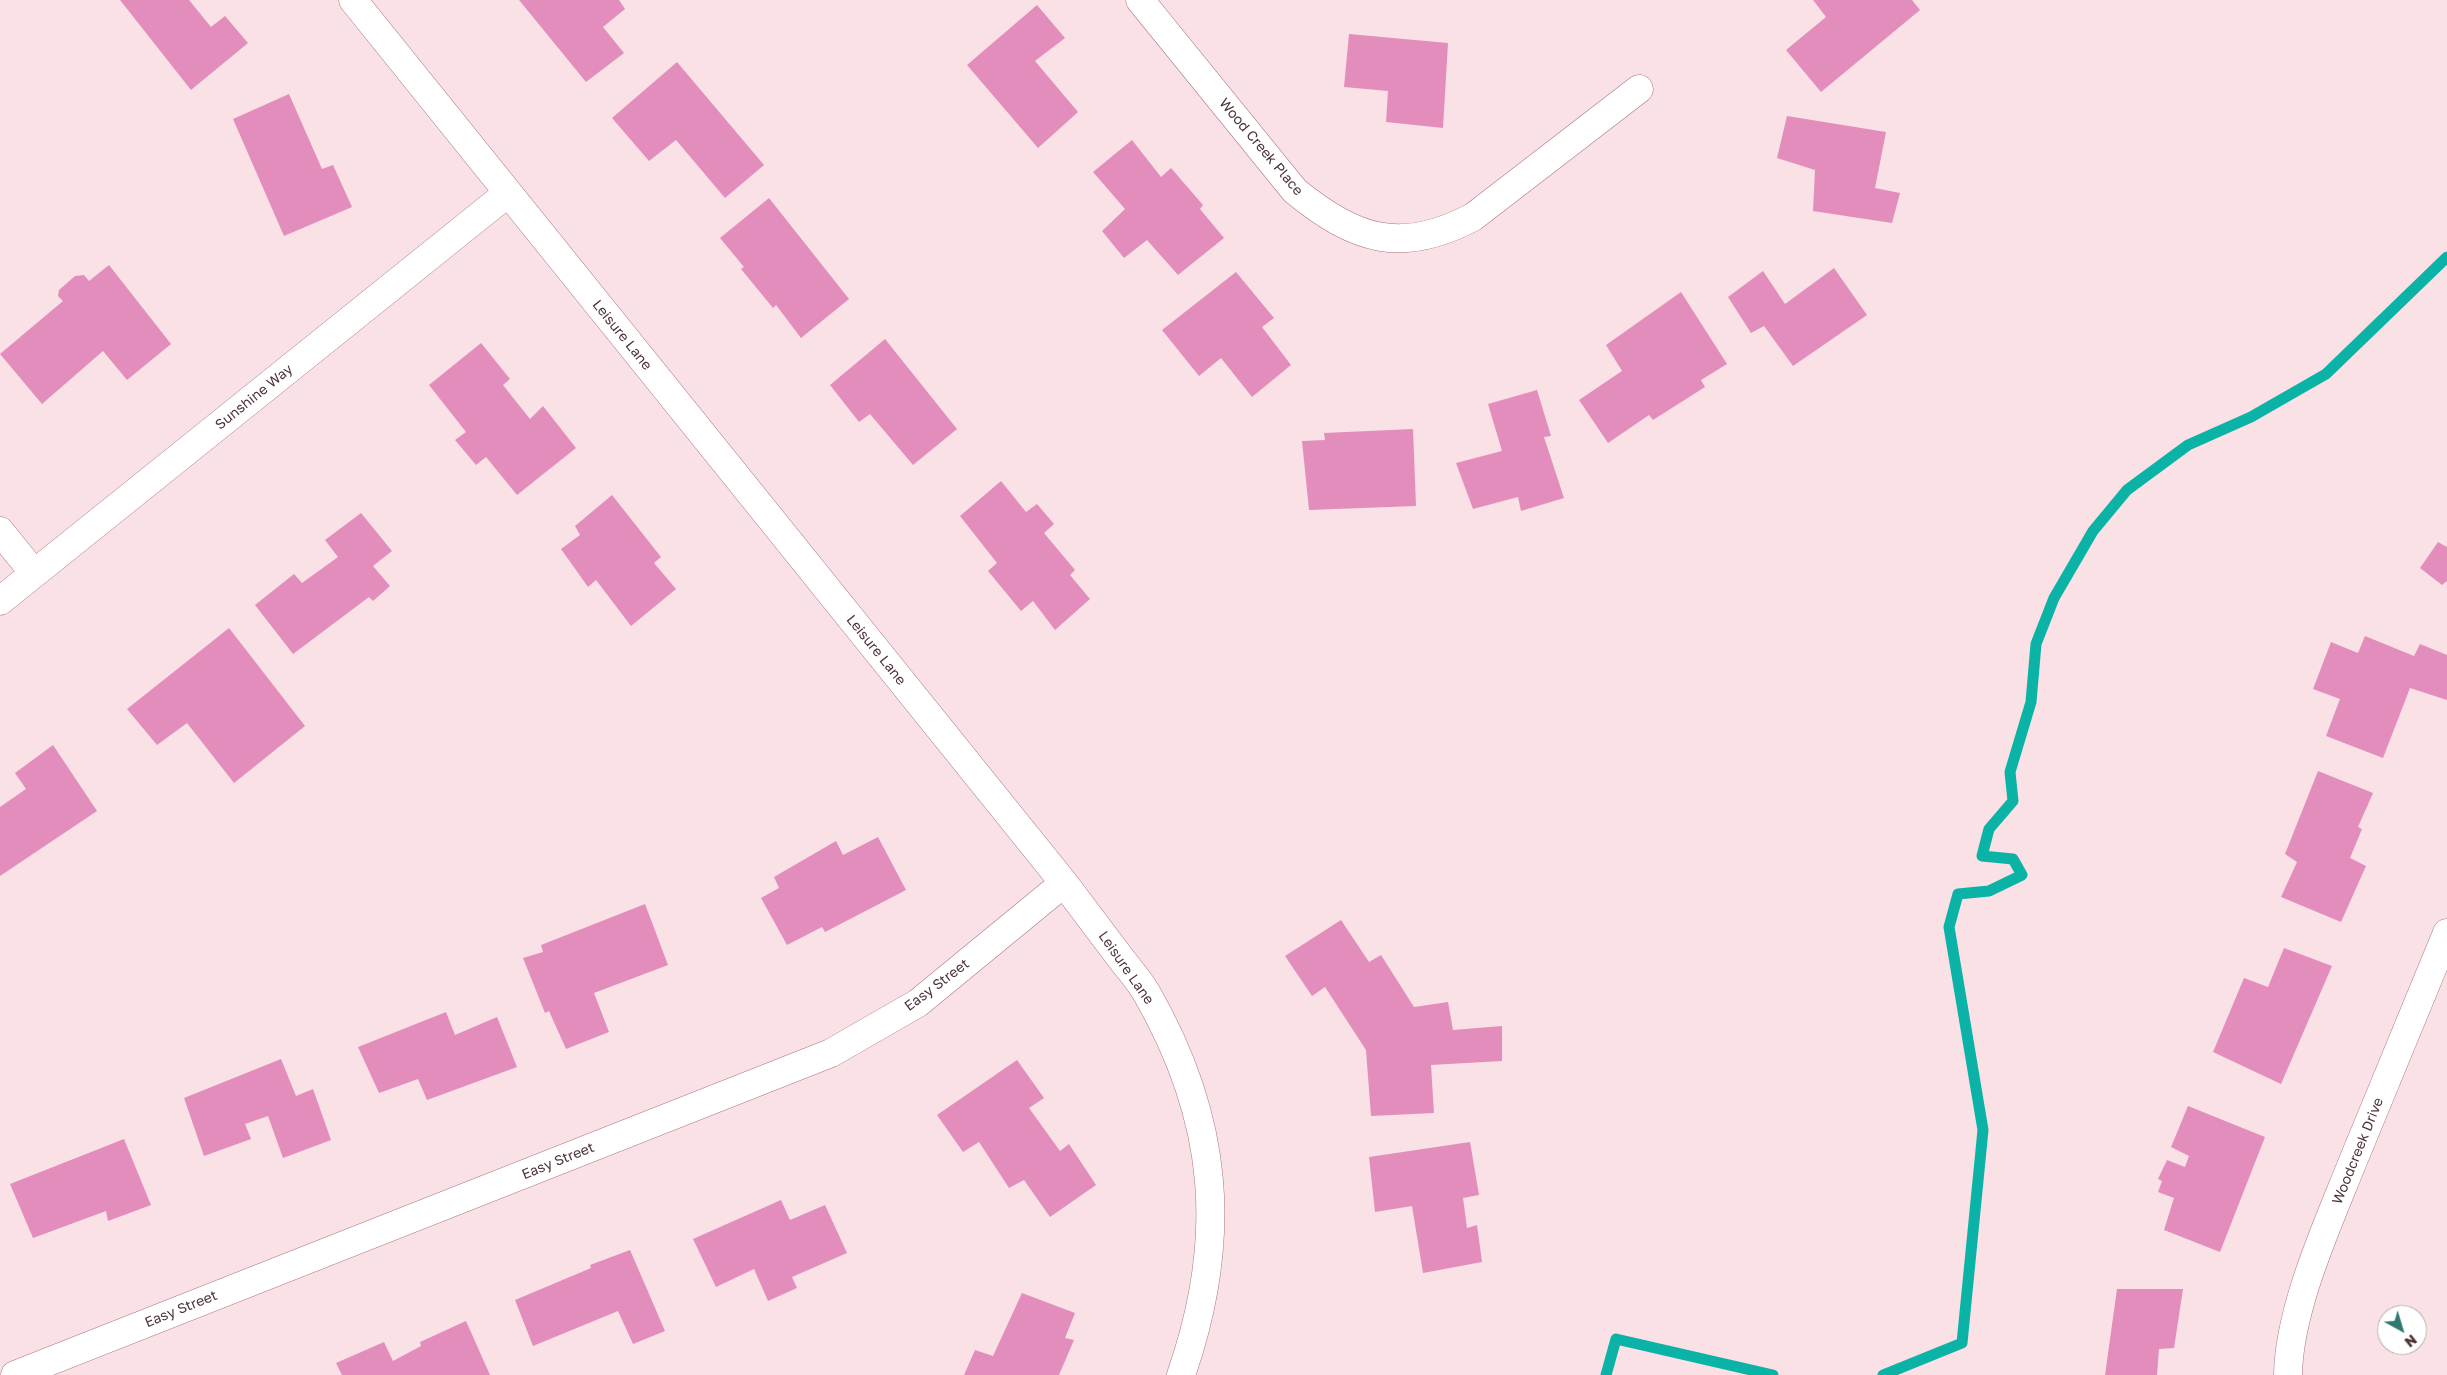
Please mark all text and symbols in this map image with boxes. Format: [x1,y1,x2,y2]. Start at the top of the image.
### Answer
street label: Wood Creek Place [1215,95,1307,199]
street label: Leisure Lane [589,297,655,373]
street label: Sunshine Way [212,361,296,433]
street label: Leisure Lane [843,612,909,688]
street label: Leisure Lane [1095,928,1157,1008]
street label: Easy Street [901,955,973,1015]
street label: Woodcreek Drive [2329,1095,2387,1207]
street label: Easy Street [519,1139,597,1183]
street label: Easy Street [142,1287,220,1331]
north arrow [2377,1305,2427,1355]
text: N [2402,1331,2421,1351]

